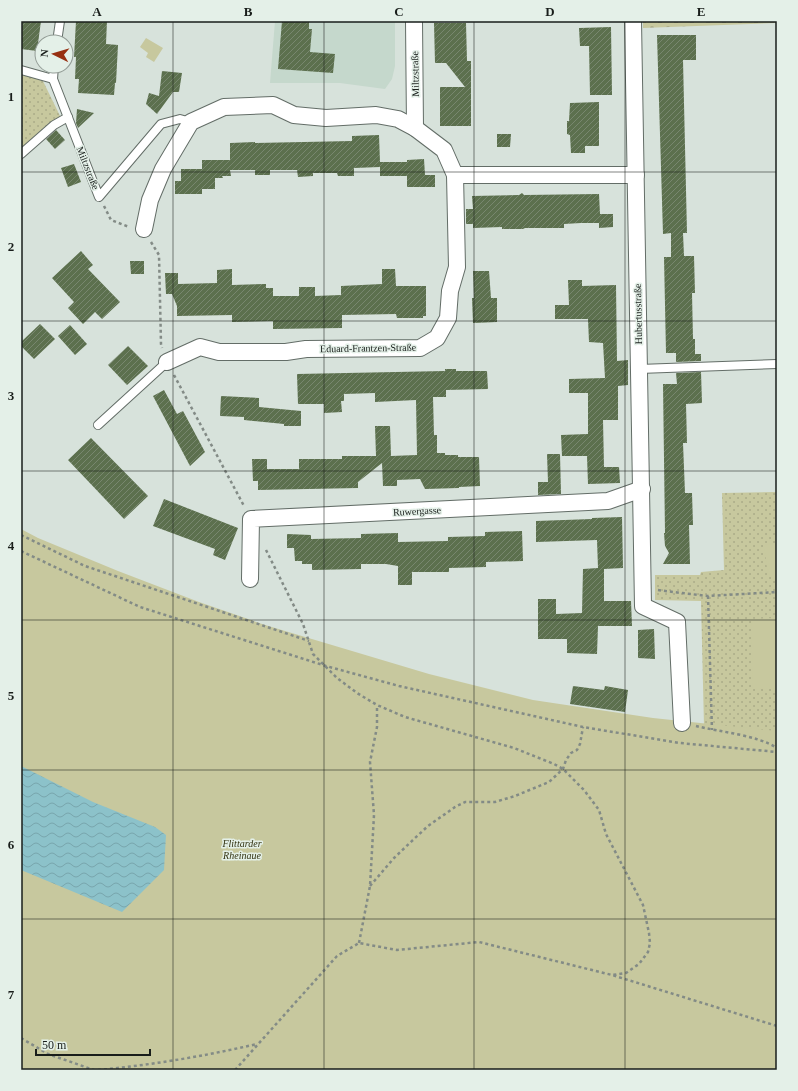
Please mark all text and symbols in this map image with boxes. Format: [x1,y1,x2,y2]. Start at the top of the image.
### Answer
text: A [92,4,102,19]
text: B [244,4,253,19]
text: C [394,4,404,19]
text: D [545,4,555,19]
text: E [697,4,705,19]
north arrow [34,34,74,74]
text: N [38,49,50,58]
street label: Miltzstraße [409,51,421,97]
text: 1 [8,89,14,104]
street label: Miltzstraße [74,145,102,192]
text: 2 [8,239,14,254]
street label: Hubertusstraße [632,283,644,344]
street label: Eduard-Frantzen-Straße [320,342,417,354]
text: 3 [8,388,15,403]
street label: Ruwergasse [393,504,442,518]
text: 4 [8,538,15,553]
text: 5 [8,688,15,703]
text: 6 [8,837,15,852]
park label: Flittarder Rheinaue [221,838,262,861]
text: 7 [8,987,15,1002]
scale bar [36,1031,150,1057]
text: 50 m [42,1038,67,1052]

